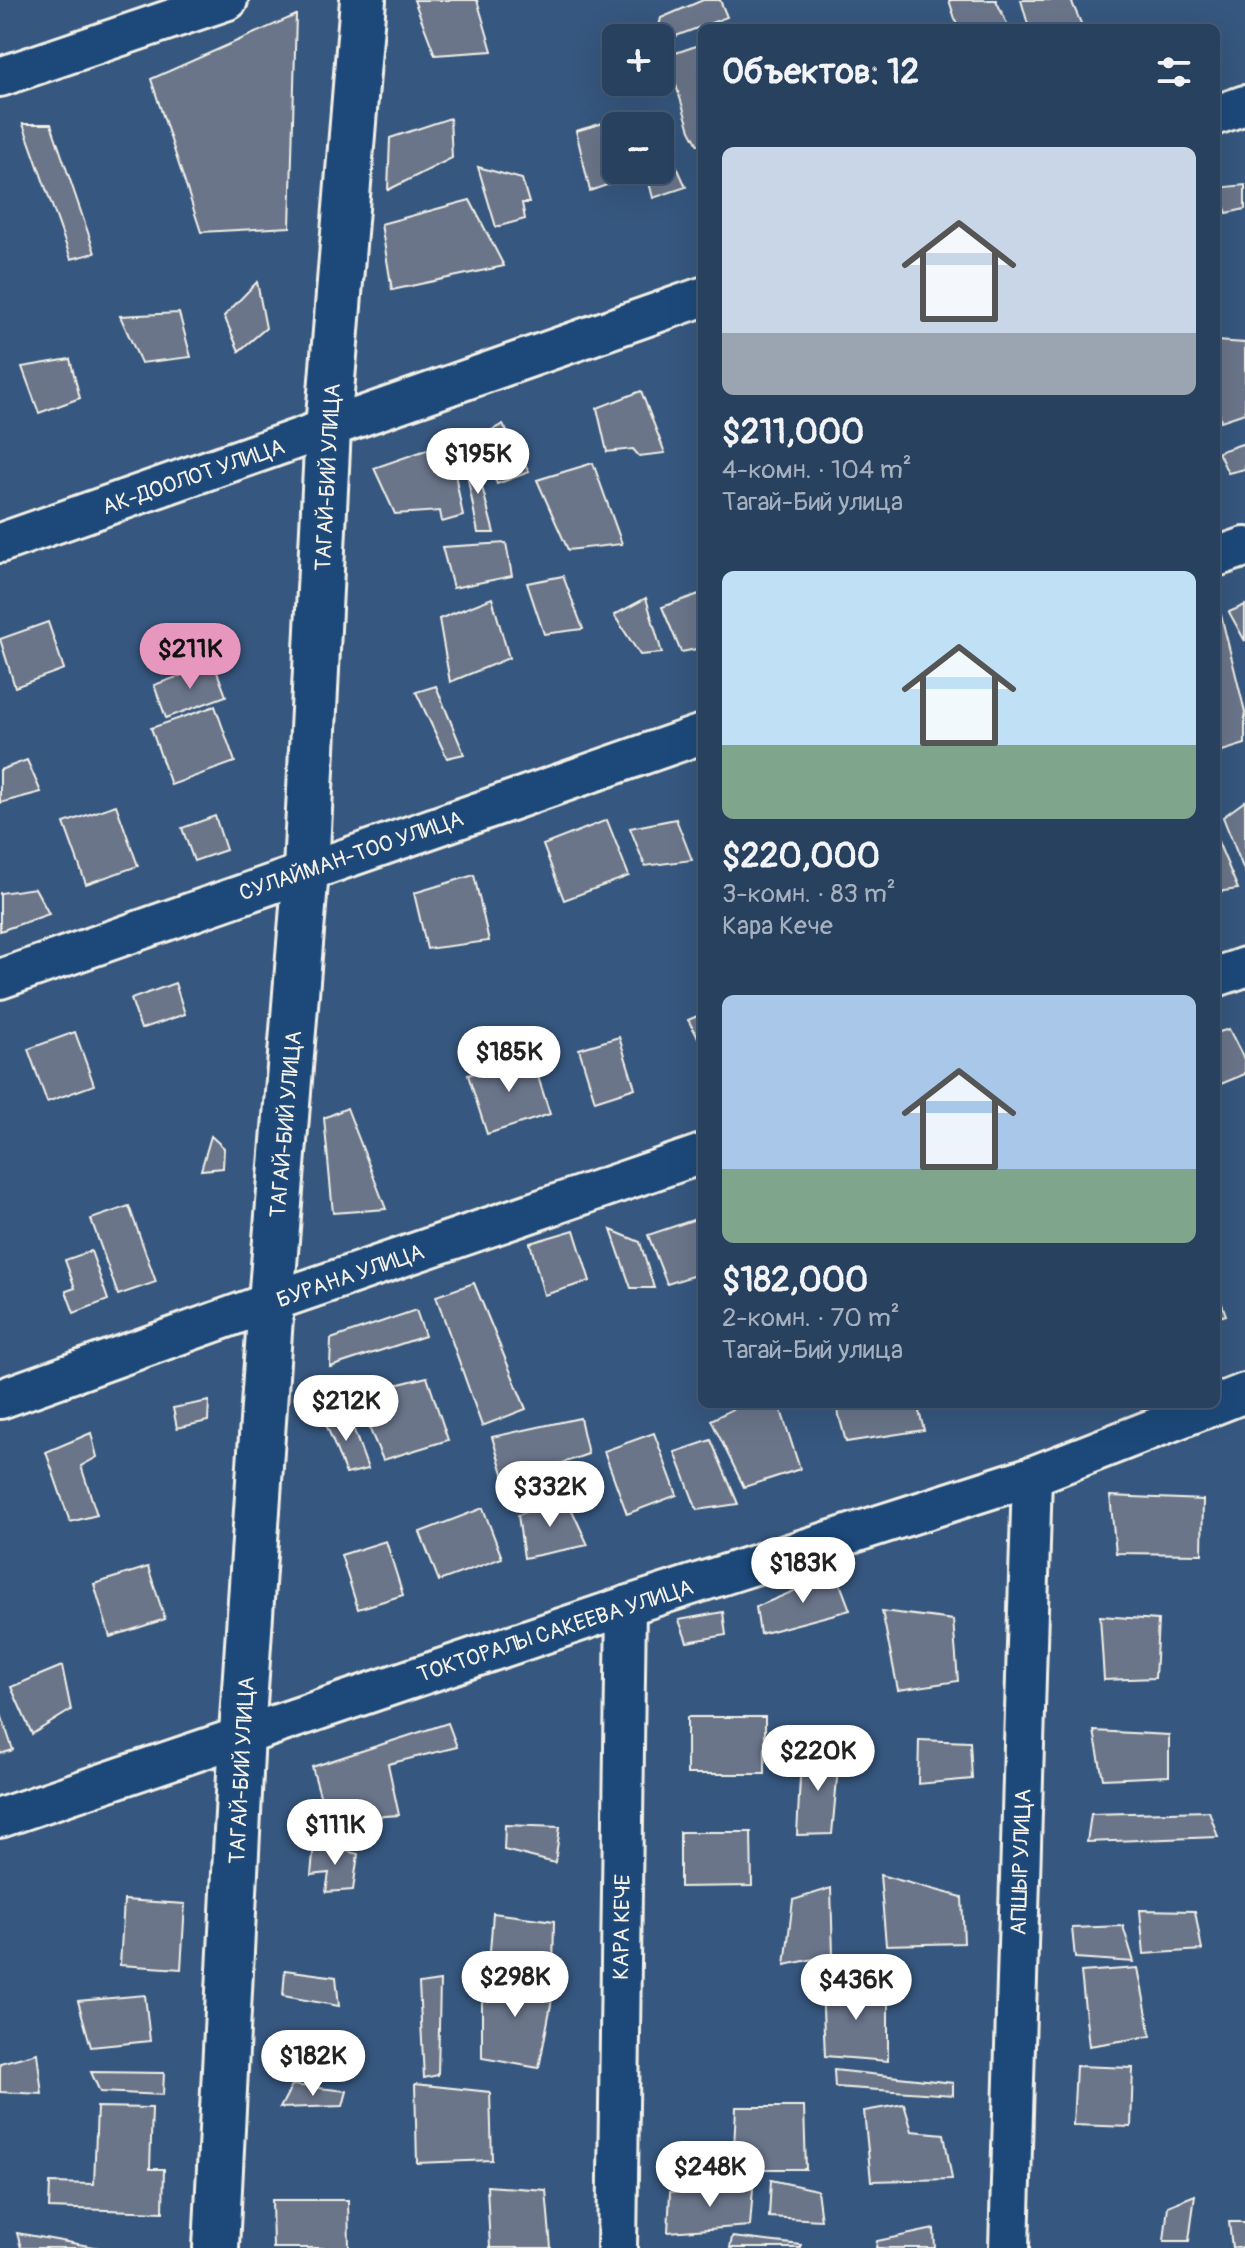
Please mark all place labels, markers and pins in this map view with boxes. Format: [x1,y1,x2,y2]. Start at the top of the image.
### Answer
pin: $195K [422,428,534,496]
pin: $211K [134,623,246,691]
pin: $185K [453,1026,565,1094]
pin: $212K [290,1375,402,1443]
pin: $332K [494,1461,606,1529]
pin: $183K [747,1537,859,1605]
pin: $220K [762,1725,874,1793]
pin: $111K [279,1799,391,1867]
pin: $298K [459,1951,571,2019]
pin: $436K [800,1954,912,2022]
pin: $182K [257,2030,369,2098]
pin: $248K [654,2141,766,2209]

